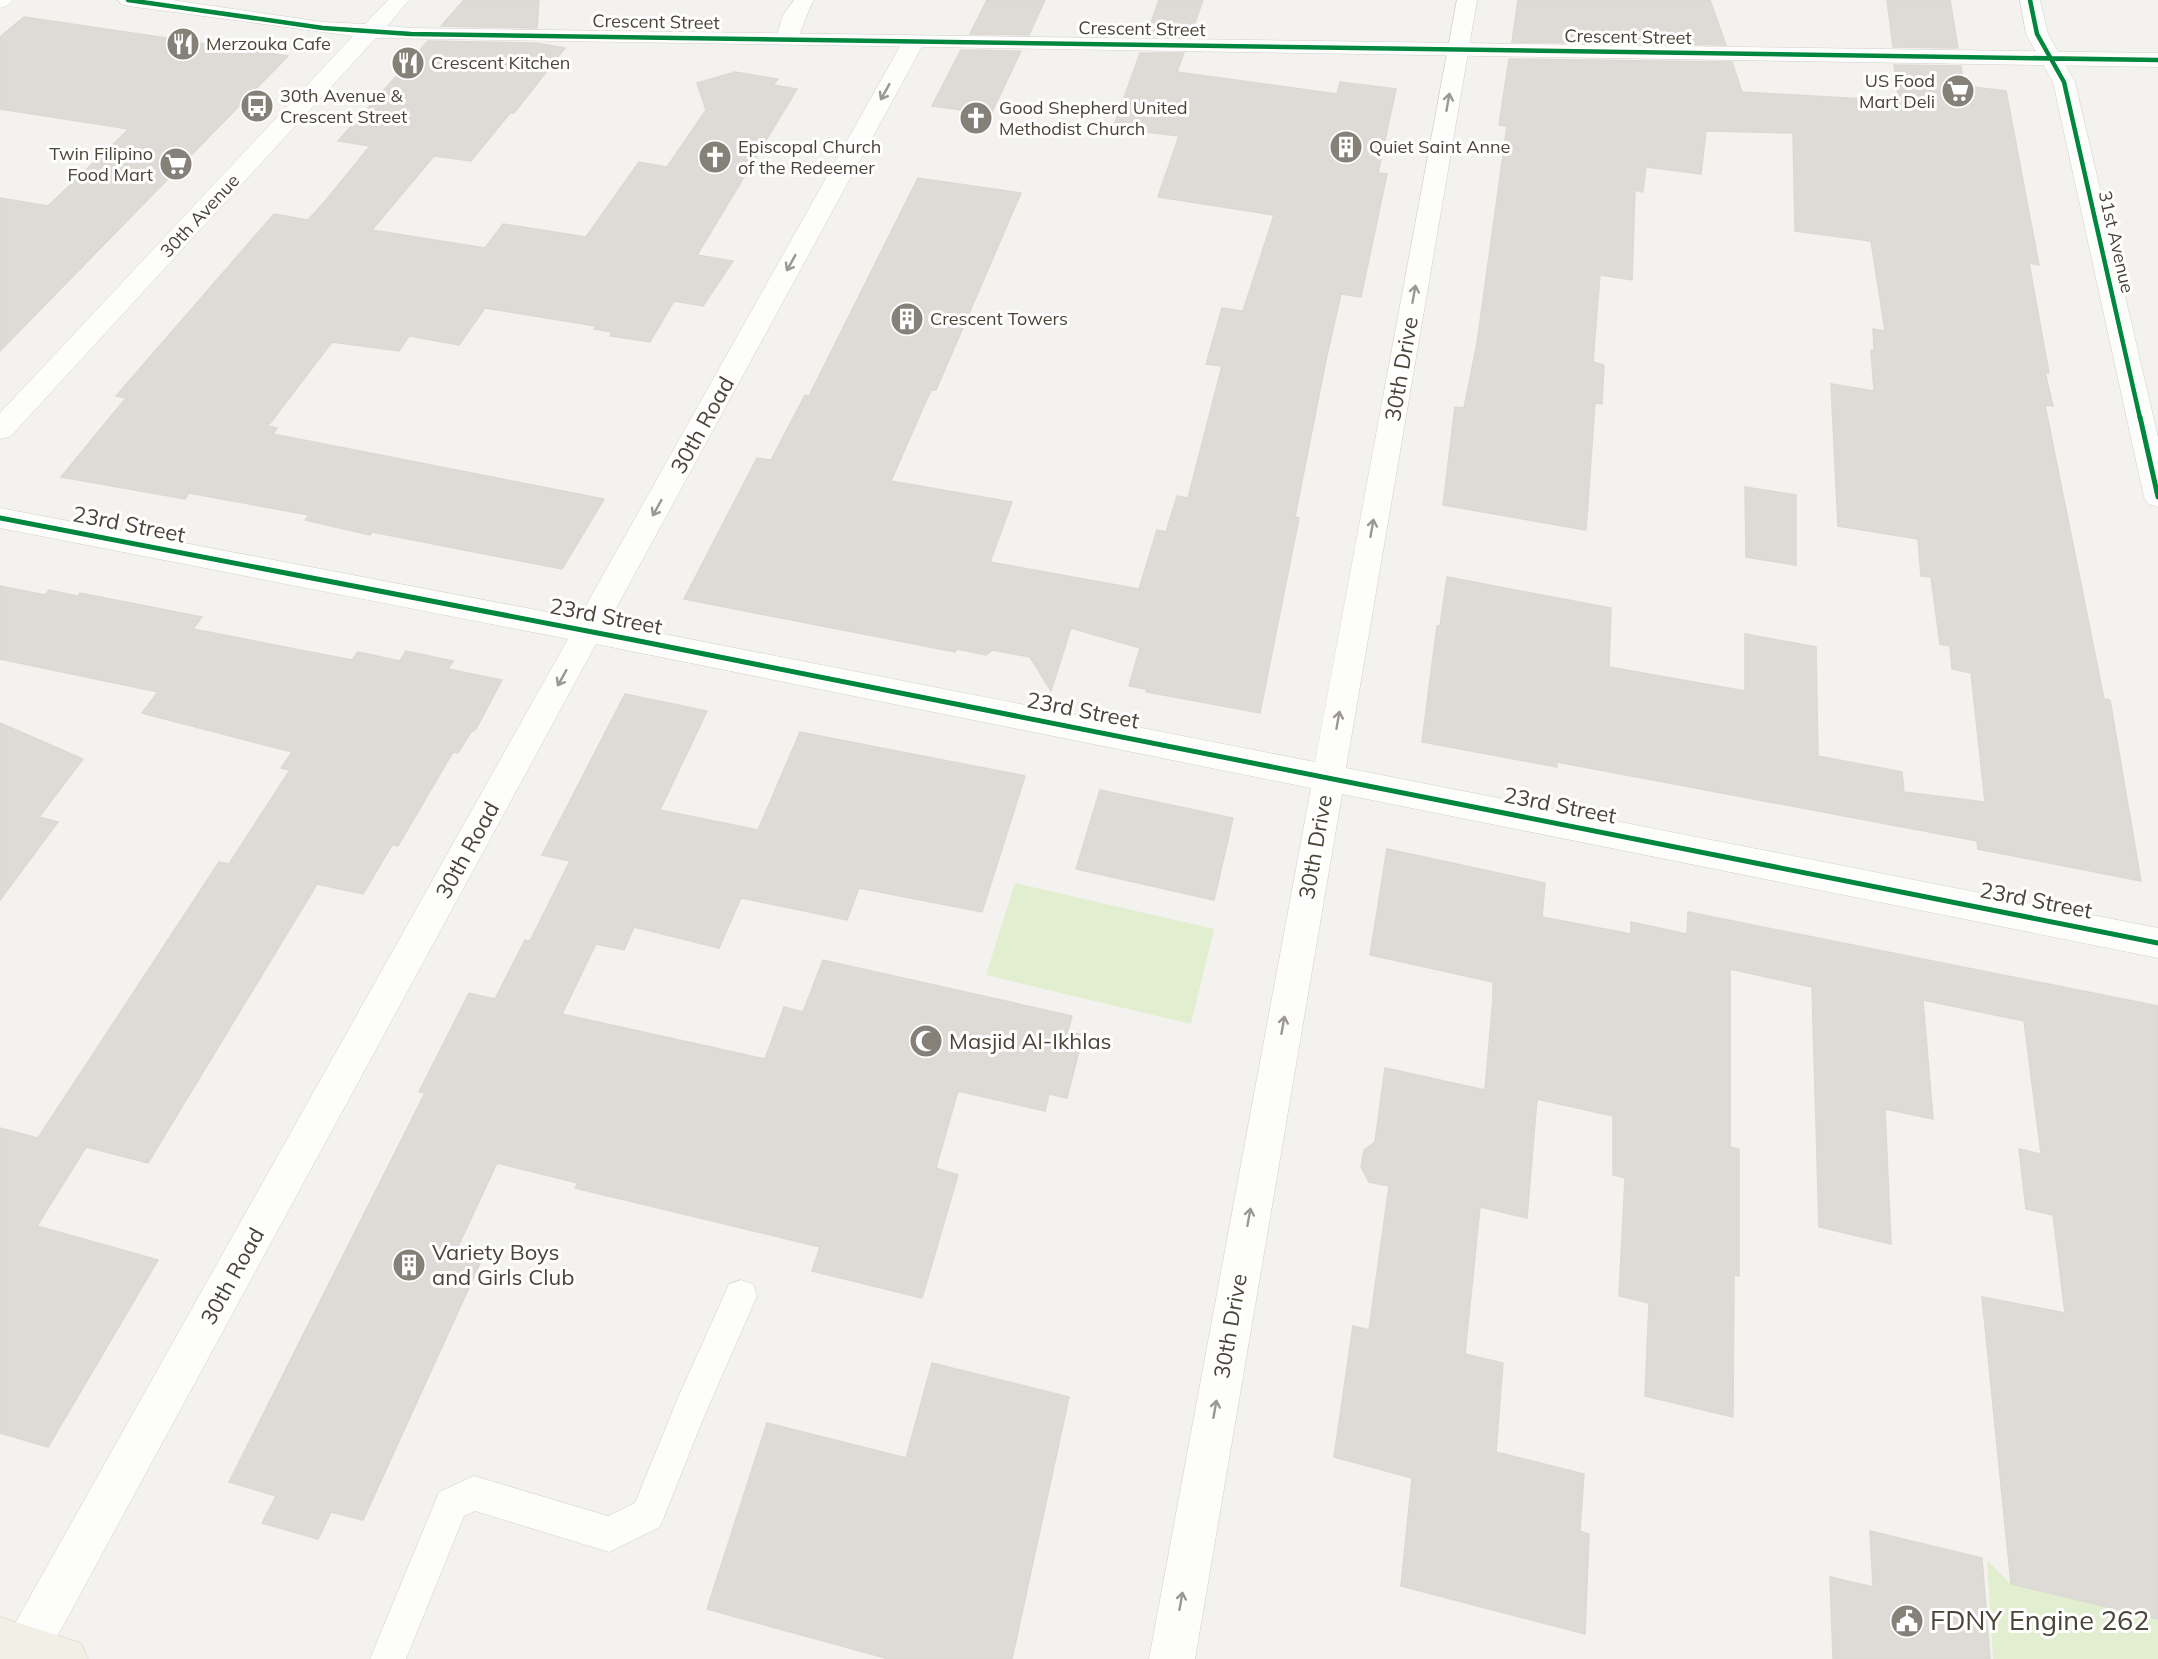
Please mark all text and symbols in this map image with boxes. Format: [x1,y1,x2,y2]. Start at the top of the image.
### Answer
street label: Crescent Street [592,9,720,34]
street label: Crescent Street [1078,16,1206,41]
street label: Crescent Street [1564,24,1692,49]
restaurant icon: Merzouka Cafe [165,26,201,62]
place label: Merzouka Cafe [206,32,331,55]
restaurant icon: Crescent Kitchen [390,45,426,81]
place label: Crescent Kitchen [431,51,570,74]
place label: US Food Mart Deli [1859,69,1935,113]
supermarket icon: US Food Mart Deli [1940,73,1976,109]
place label: 30th Avenue & Crescent Street [280,84,407,128]
one-way arrow [879,84,891,101]
bus stop icon: 30th Avenue & Crescent Street [239,88,275,124]
one-way arrow [1443,93,1454,113]
place label: Good Shepherd United Methodist Church [999,96,1188,140]
church icon: Good Shepherd United Methodist Church [958,100,994,136]
building icon: Quiet Saint Anne [1328,129,1364,165]
place label: Episcopal Church of the Redeemer [738,135,881,179]
place label: Quiet Saint Anne [1369,135,1510,158]
church icon: Episcopal Church of the Redeemer [697,139,733,175]
place label: Twin Filipino Food Mart [49,142,153,186]
supermarket icon: Twin Filipino Food Mart [158,146,194,182]
street label: 30th Avenue [155,169,244,262]
street label: 31st Avenue [2094,189,2139,295]
one-way arrow [785,254,797,271]
one-way arrow [1409,285,1420,305]
building icon: Crescent Towers [889,301,925,337]
place label: Crescent Towers [930,307,1068,330]
street label: 30th Drive [1378,314,1424,424]
street label: 30th Road [664,372,740,478]
one-way arrow [651,498,662,516]
street label: 23rd Street [70,499,188,549]
one-way arrow [1367,518,1378,538]
street label: 23rd Street [547,591,665,641]
one-way arrow [556,669,567,687]
street label: 23rd Street [1024,685,1142,735]
one-way arrow [1333,710,1344,730]
street label: 23rd Street [1501,780,1619,830]
street label: 30th Drive [1292,792,1338,902]
street label: 30th Road [429,797,505,903]
street label: 23rd Street [1977,875,2095,925]
one-way arrow [1278,1016,1289,1036]
mosque icon: Masjid Al-Ikhlas [908,1023,944,1059]
place label: Masjid Al-Ikhlas [949,1027,1112,1055]
one-way arrow [1244,1208,1255,1228]
street label: 30th Road [194,1223,270,1329]
place label: Variety Boys and Girls Club [432,1238,574,1291]
building icon: Variety Boys and Girls Club [391,1247,427,1283]
street label: 30th Drive [1207,1271,1253,1381]
one-way arrow [1210,1400,1221,1420]
one-way arrow [1176,1592,1187,1612]
public building icon: FDNY Engine 262 [1889,1603,1925,1639]
place label: FDNY Engine 262 [1930,1603,2150,1637]

